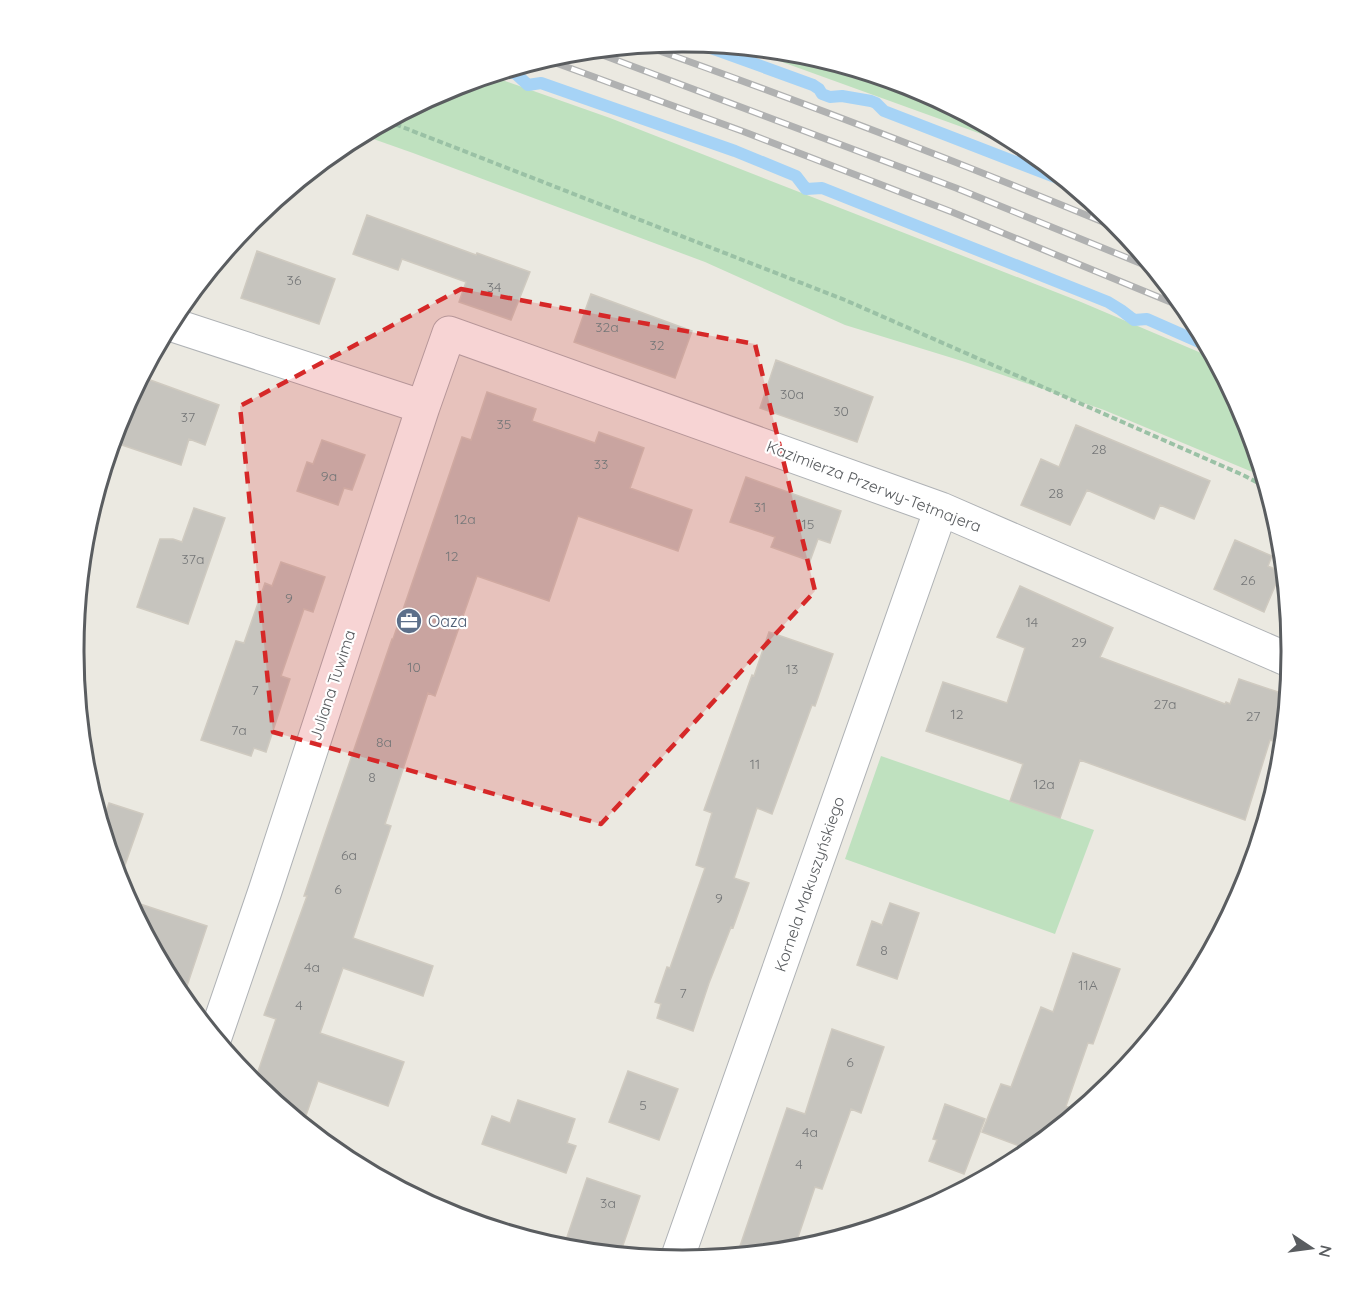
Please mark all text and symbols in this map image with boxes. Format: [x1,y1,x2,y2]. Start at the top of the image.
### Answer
house number: 36 [287,271,302,289]
house number: 34 [487,278,501,296]
house number: 32a [595,318,619,336]
house number: 32 [649,336,665,354]
house number: 30a [780,385,804,403]
house number: 30 [833,402,849,420]
house number: 37 [181,408,195,426]
house number: 35 [497,415,511,433]
street label: Kazimierza Przerwy-Tetmajera [764,436,984,536]
house number: 28 [1091,440,1107,458]
house number: 33 [594,455,608,473]
house number: 9a [321,467,337,485]
house number: 28 [1048,484,1064,502]
house number: 31 [754,498,766,516]
house number: 12a [454,510,476,528]
house number: 15 [802,515,814,533]
house number: 12 [446,547,459,565]
house number: 37a [181,550,205,568]
house number: 26 [1240,571,1256,589]
house number: 9 [285,589,293,607]
office icon: Oaza [394,606,424,636]
place label: Oaza [428,611,467,631]
house number: 14 [1026,613,1038,631]
street label: Juliana Tuwima [305,627,359,743]
house number: 29 [1071,633,1087,651]
house number: 10 [407,658,421,676]
house number: 13 [786,660,798,678]
house number: 7 [251,681,259,699]
house number: 27a [1153,695,1177,713]
house number: 12 [951,705,964,723]
house number: 27 [1246,707,1260,725]
house number: 7a [231,721,247,739]
house number: 8a [376,733,392,751]
house number: 11 [750,755,760,773]
house number: 8 [368,768,376,786]
house number: 12a [1033,775,1055,793]
street label: Kornela Makuszyńskiego [770,794,848,974]
house number: 6a [341,846,357,864]
house number: 6 [334,880,342,898]
house number: 9 [715,889,723,907]
house number: 8 [880,941,888,959]
house number: 4a [304,958,320,976]
house number: 11A [1078,976,1098,994]
house number: 7 [679,984,687,1002]
house number: 4 [295,996,303,1014]
house number: 6 [846,1053,854,1071]
house number: 5 [639,1096,647,1114]
house number: 4a [802,1123,818,1141]
house number: 4 [795,1155,803,1173]
house number: 3a [600,1194,616,1212]
north arrow [1281,1218,1341,1278]
text: N [1315,1243,1337,1259]

